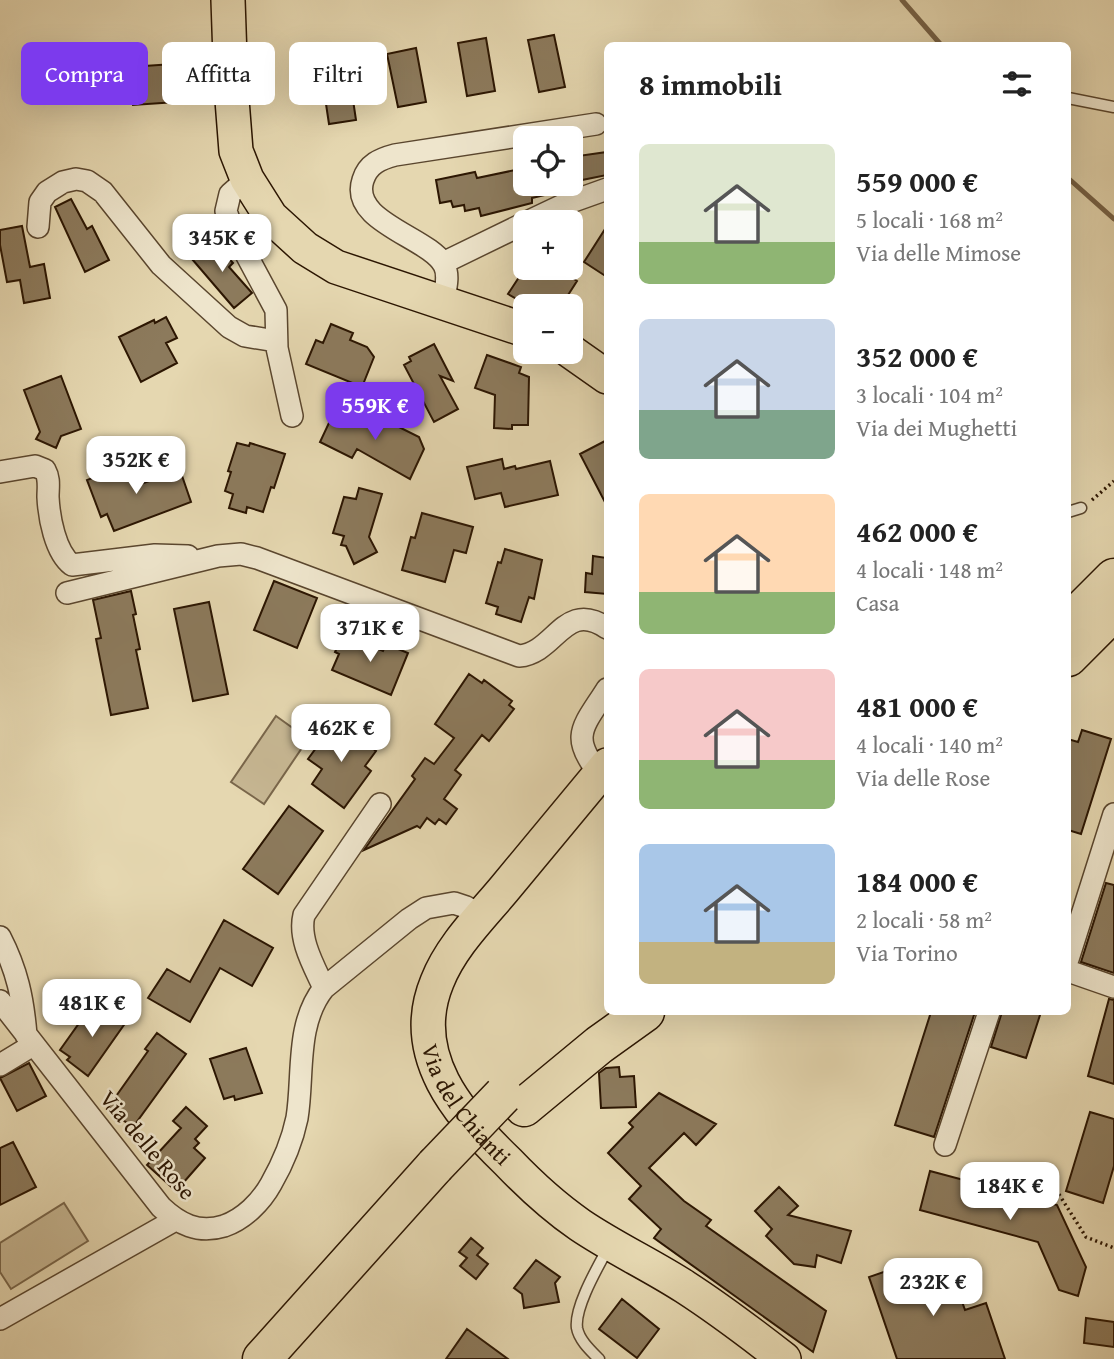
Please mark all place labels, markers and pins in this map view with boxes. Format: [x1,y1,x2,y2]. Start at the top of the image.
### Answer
pin: 345K € [165,215,279,274]
pin: 559K € [318,382,432,442]
pin: 352K € [79,436,193,496]
pin: 371K € [313,604,427,664]
pin: 462K € [284,704,398,764]
pin: 481K € [35,979,149,1039]
pin: 184K € [953,1162,1067,1222]
pin: 232K € [876,1258,990,1318]

